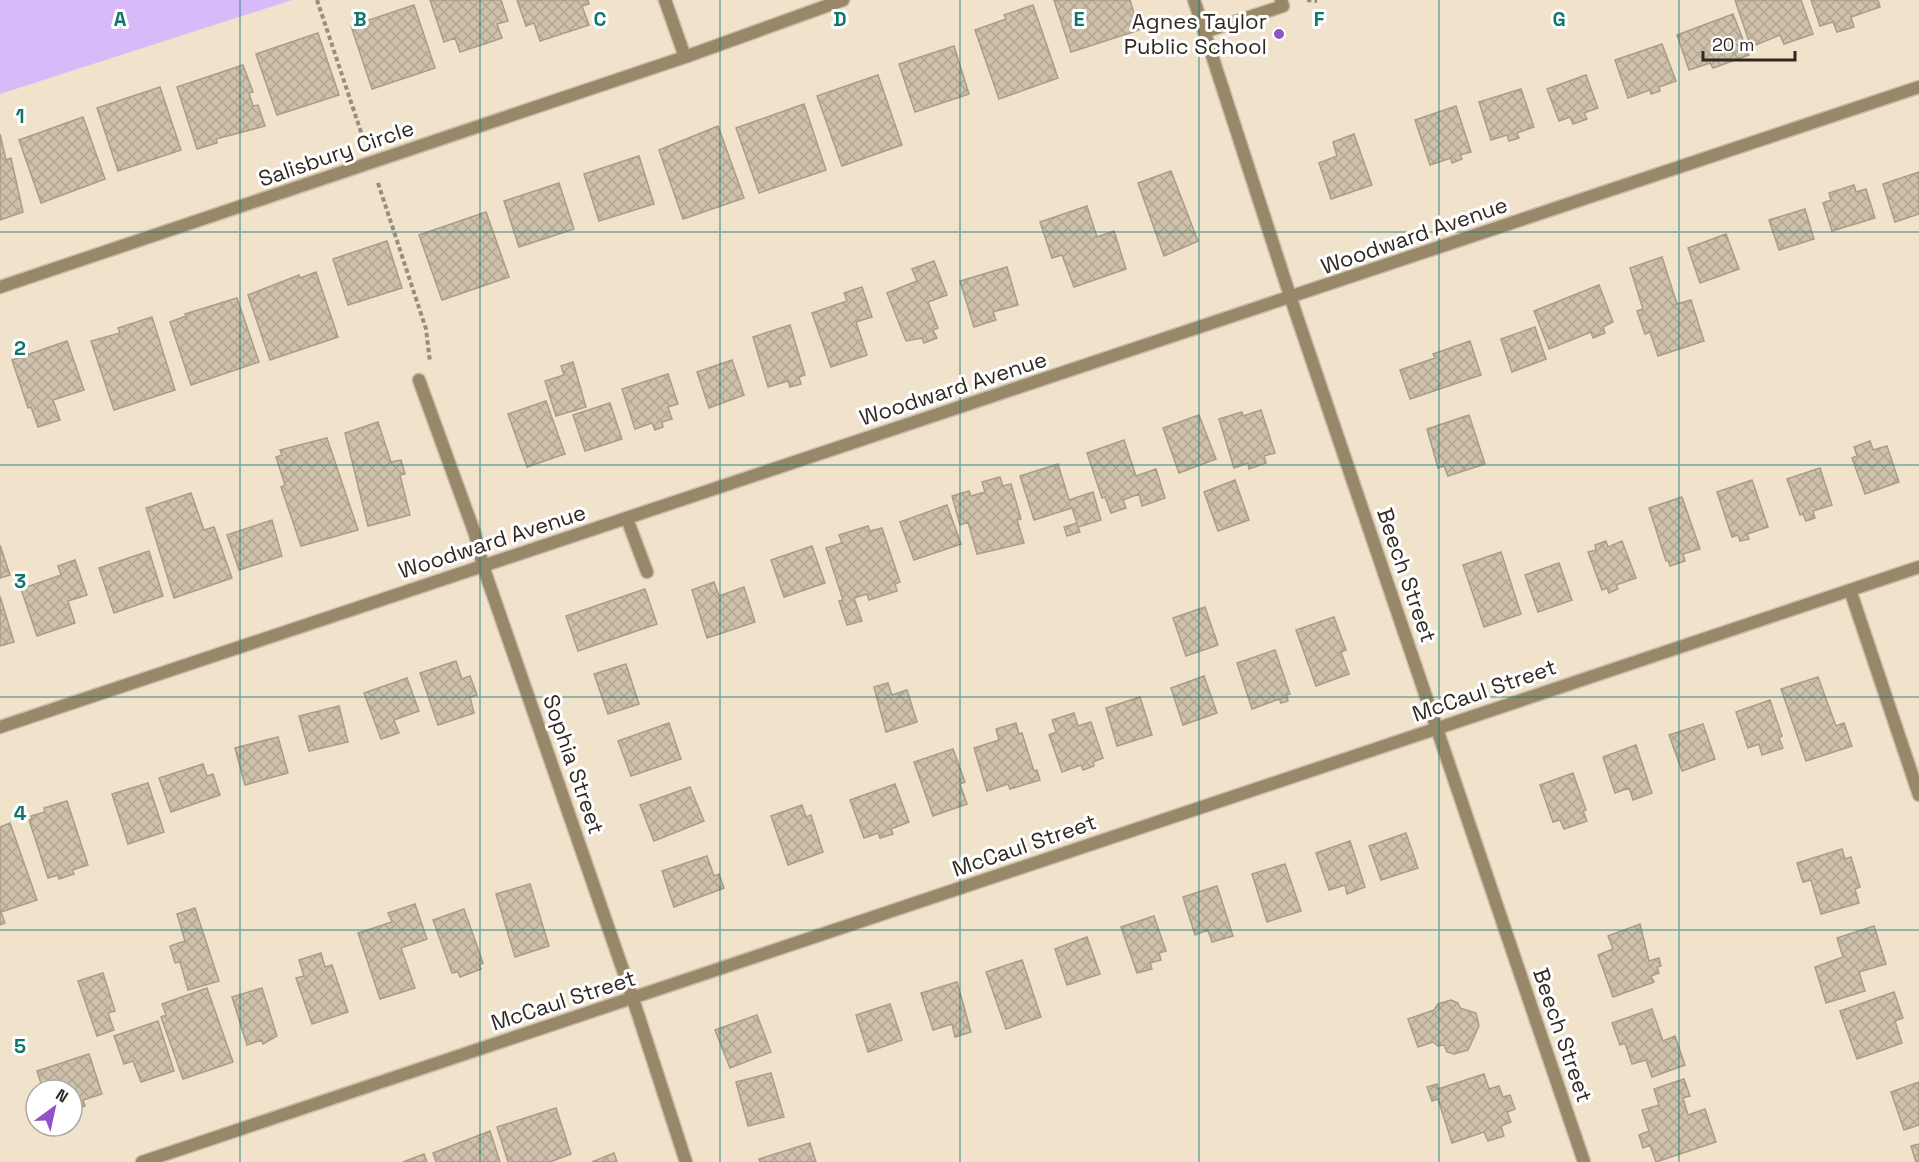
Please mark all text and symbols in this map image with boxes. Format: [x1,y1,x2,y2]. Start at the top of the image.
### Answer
text: A [114,6,127,32]
text: B [353,6,367,32]
text: C [594,6,607,32]
text: D [833,6,847,32]
text: E [1073,6,1085,32]
text: F [1314,6,1325,32]
text: G [1552,6,1566,32]
place label: Agnes Taylor Public School [1124,7,1267,60]
scale bar [1703,24,1794,62]
marker: Agnes Taylor Public School [1272,27,1286,41]
text: 20 m [1712,33,1755,56]
text: 1 [15,103,25,129]
street label: Salisbury Circle [255,113,417,193]
street label: Woodward Avenue [1317,190,1511,280]
text: 2 [14,335,26,361]
street label: Woodward Avenue [856,344,1050,432]
street label: Woodward Avenue [395,497,589,585]
street label: Beech Street [1371,504,1443,646]
text: 3 [14,568,26,594]
street label: McCaul Street [1408,652,1560,728]
street label: Sophia Street [537,691,611,837]
text: 4 [14,800,27,826]
street label: McCaul Street [948,807,1100,883]
street label: McCaul Street [487,963,639,1037]
street label: Beech Street [1527,964,1599,1106]
text: 5 [14,1033,26,1059]
north arrow [24,1078,84,1138]
text: N [52,1084,72,1108]

